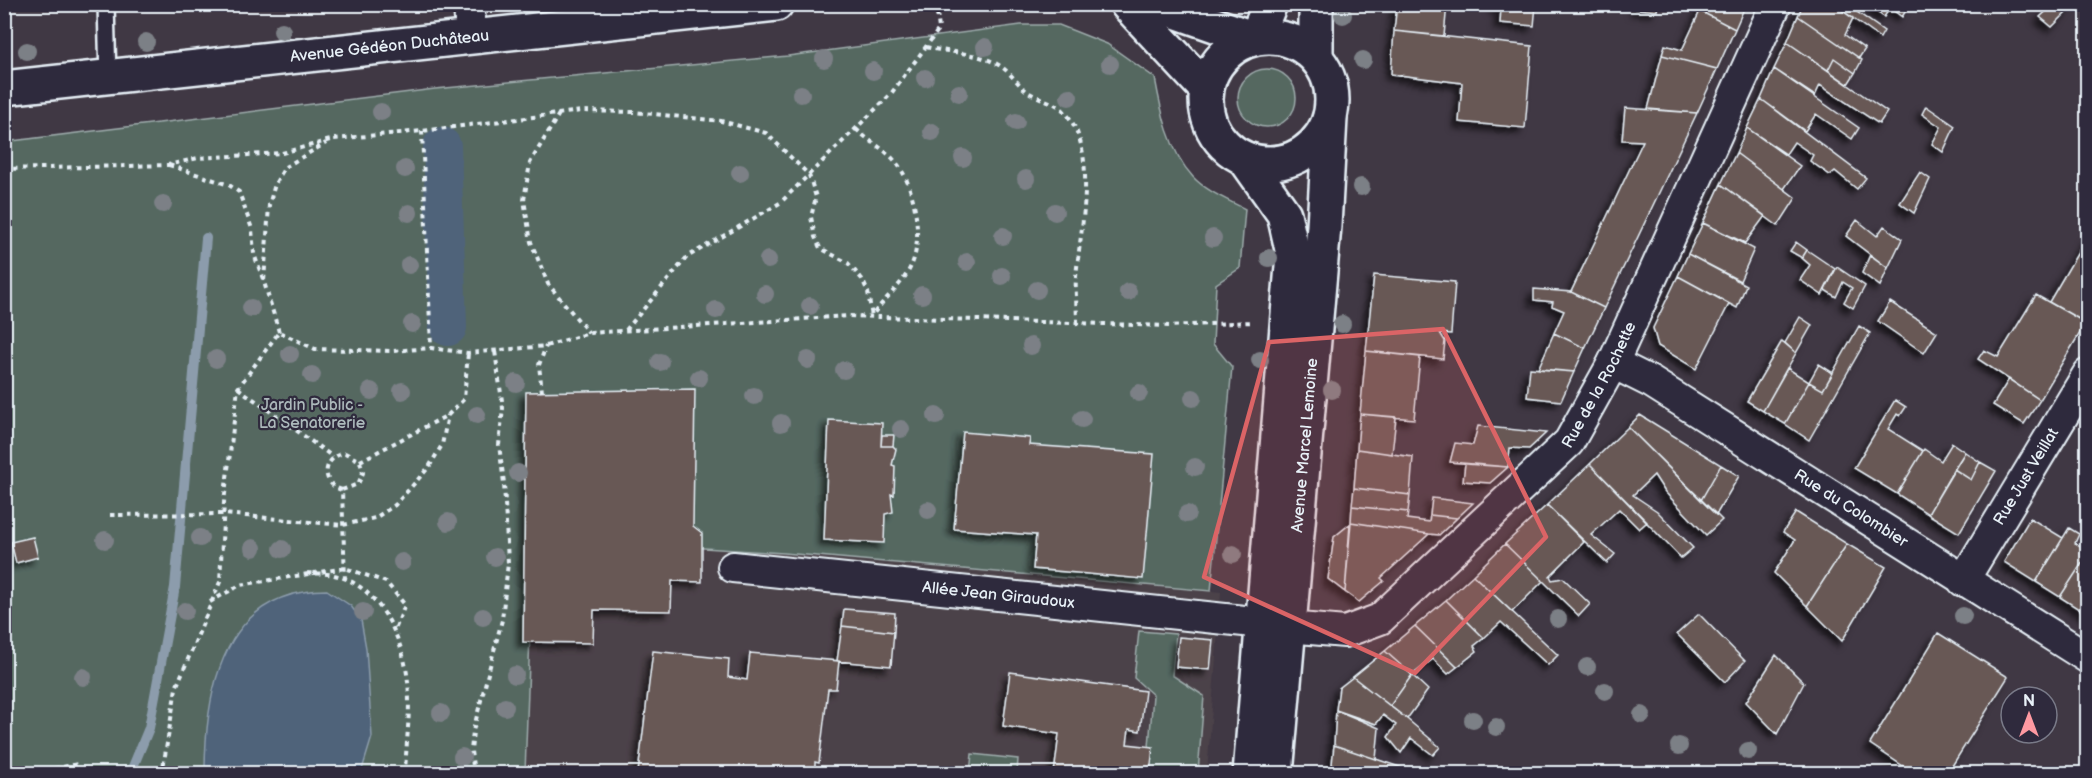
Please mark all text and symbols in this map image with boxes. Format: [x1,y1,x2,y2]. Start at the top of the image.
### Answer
street label: Avenue Gédéon Duchâteau [289,26,490,66]
street label: Rue de la Rochette [1558,318,1640,452]
street label: Avenue Marcel Lemoine [1288,357,1322,533]
park label: Jardin Public - La Senatorerie [259,396,366,433]
street label: Rue Just Veillat [1989,424,2063,529]
street label: Rue du Colombier [1790,465,1912,551]
street label: Allée Jean Giraudoux [921,578,1076,613]
north arrow [1999,685,2059,745]
text: N [2023,692,2035,711]

